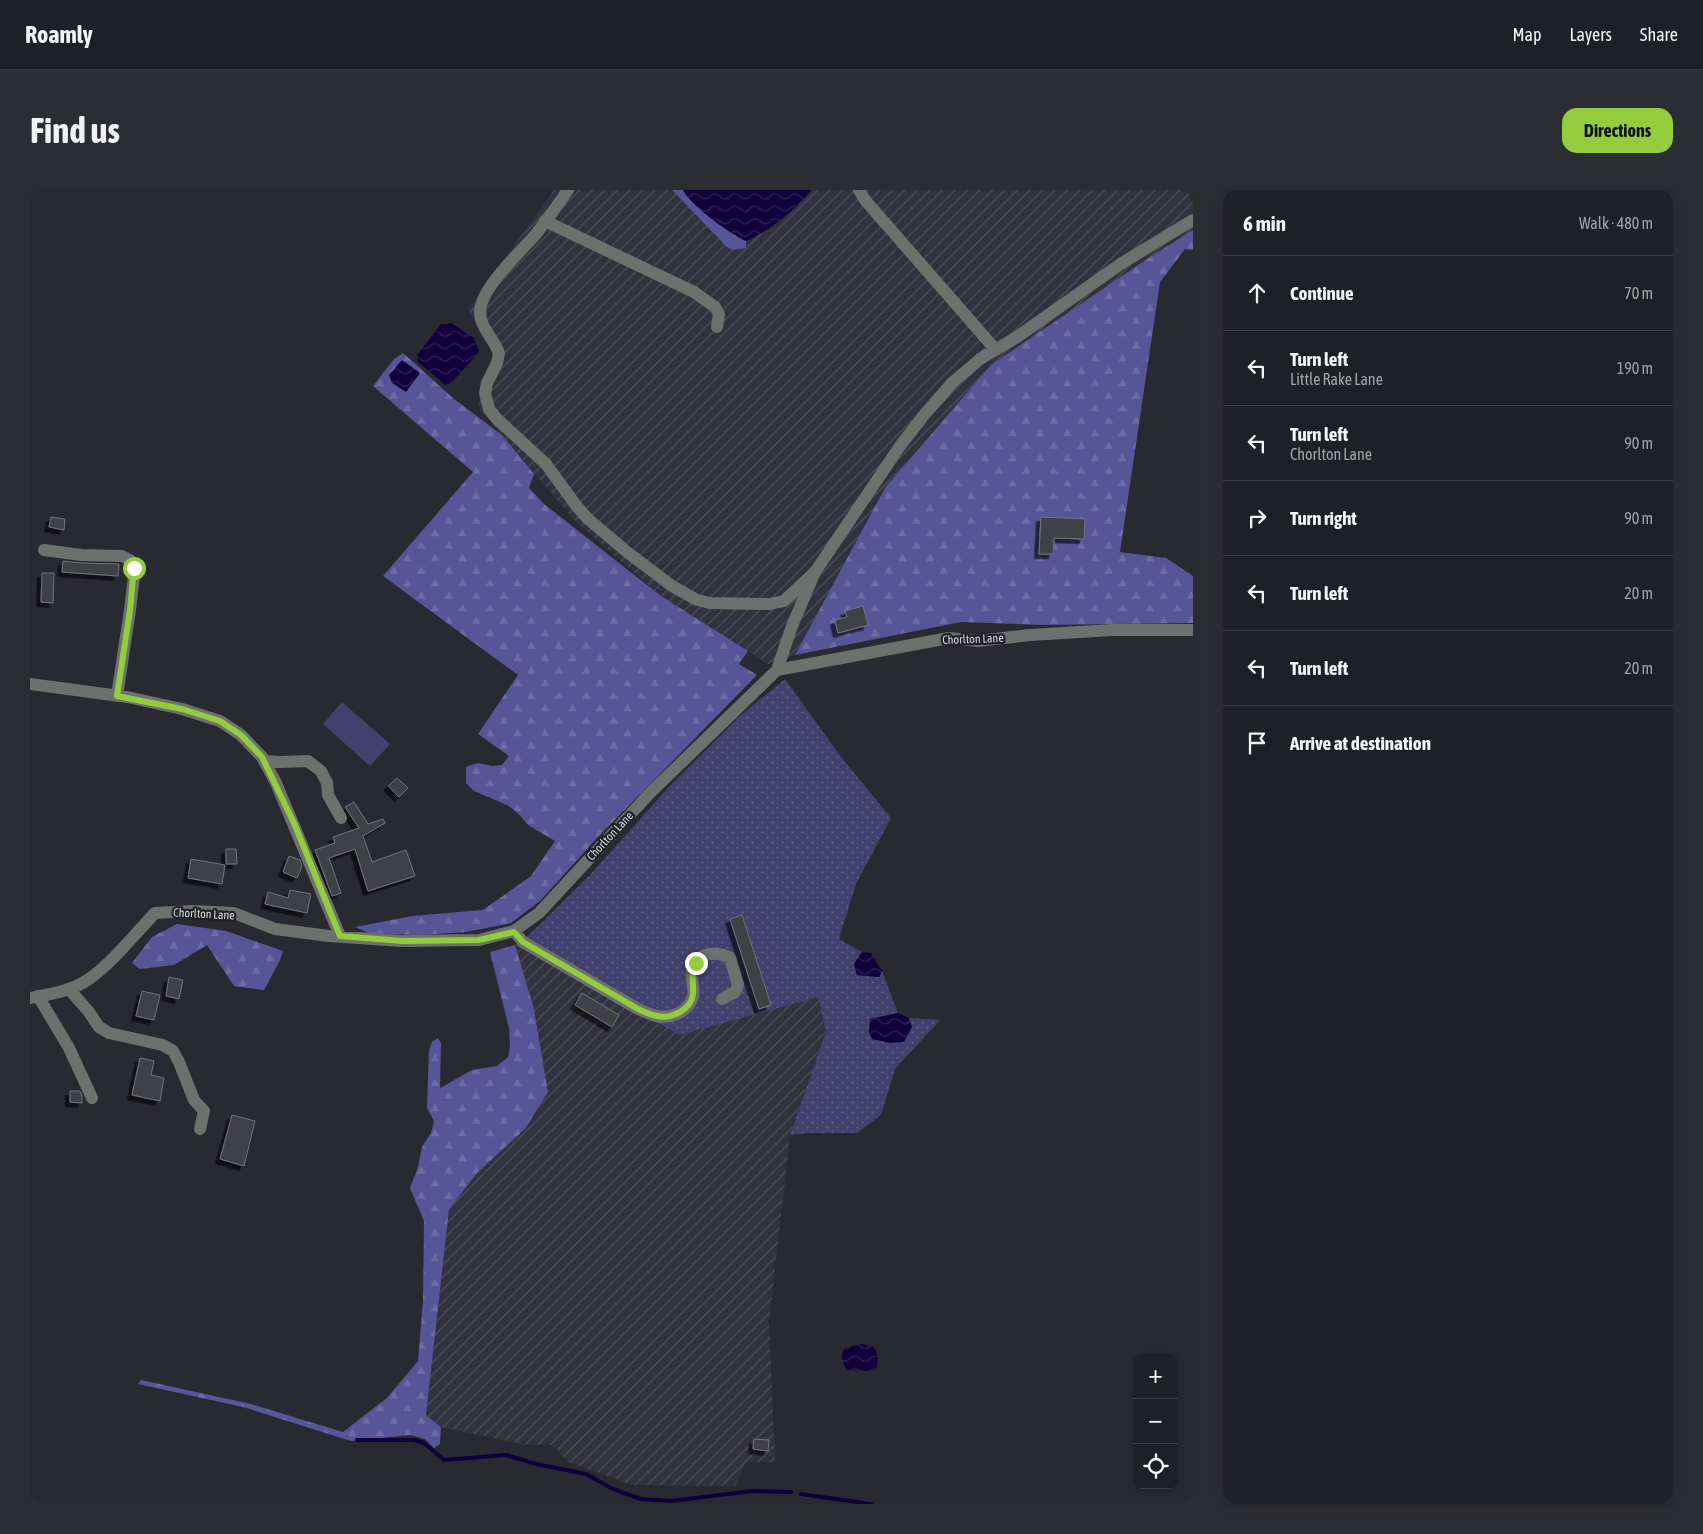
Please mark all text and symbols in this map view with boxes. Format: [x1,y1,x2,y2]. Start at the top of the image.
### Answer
text: Roamly [25,21,93,48]
text: Map [1512,24,1541,45]
text: Layers [1569,24,1612,45]
text: Share [1640,24,1678,45]
button: Directions [1562,108,1673,153]
text: Find us [30,110,120,150]
text: 6 min [1243,211,1286,235]
text: Walk · 480 m [1579,214,1653,232]
icon: ahead [1243,279,1271,307]
text: Continue [1290,282,1354,304]
text: 70 m [1624,284,1653,302]
text: Turn left [1290,348,1348,370]
icon: left [1243,354,1271,382]
text: 190 m [1617,359,1653,377]
text: Little Rake Lane [1290,370,1383,388]
text: Turn left [1290,423,1348,445]
icon: left [1243,429,1271,457]
text: 90 m [1624,434,1653,452]
text: Chorlton Lane [1290,445,1372,463]
icon: right [1243,504,1271,532]
text: Turn right [1290,507,1357,529]
text: 90 m [1624,509,1653,527]
route start [123,557,146,580]
icon: left [1243,579,1271,607]
text: Turn left [1290,582,1348,604]
text: 20 m [1624,584,1653,602]
street label: Chorlton Lane [942,631,1004,647]
icon: left [1243,654,1271,682]
text: Turn left [1290,657,1348,679]
text: 20 m [1624,659,1653,677]
icon: arrive [1243,729,1271,757]
text: Arrive at destination [1290,732,1431,754]
street label: Chorlton Lane [584,809,636,863]
street label: Chorlton Lane [173,905,235,923]
route end [685,952,708,975]
map controls [1133,1354,1178,1489]
button: + [1133,1354,1178,1399]
button: − [1133,1399,1178,1444]
button: locate [1133,1444,1178,1489]

